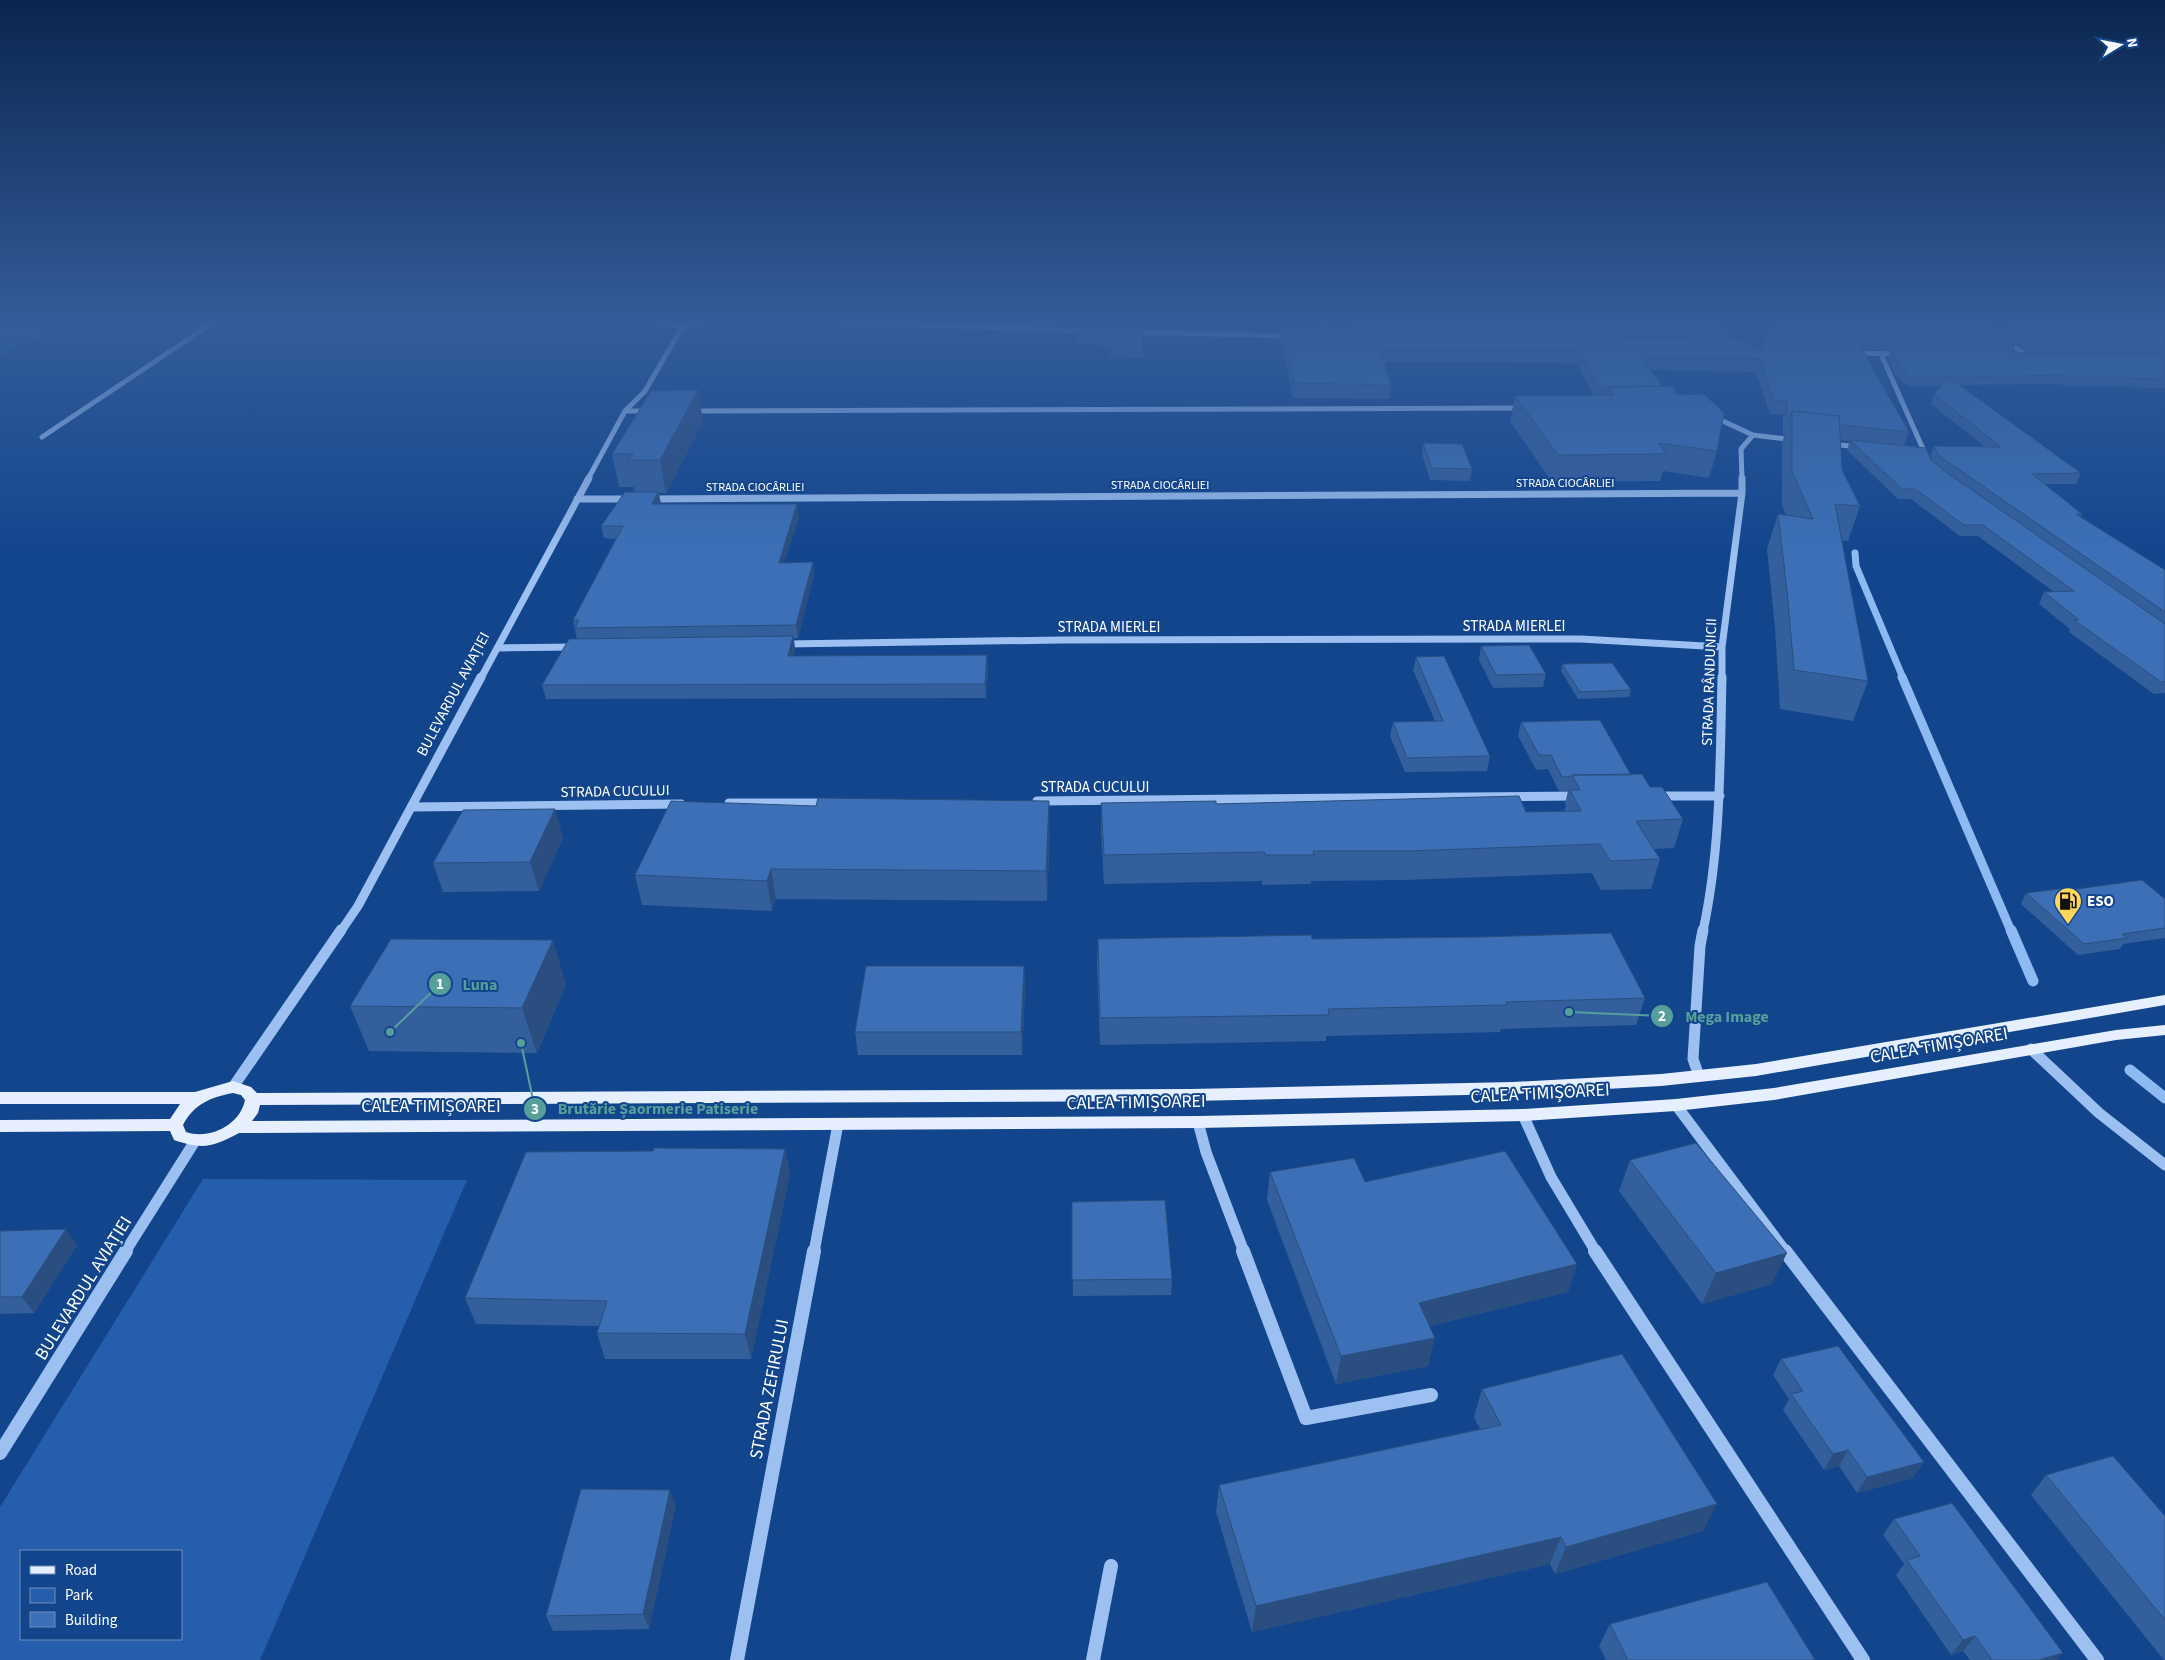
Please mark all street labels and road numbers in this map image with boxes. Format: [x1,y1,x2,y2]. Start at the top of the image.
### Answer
street label: STRADA CIOCÂRLIEI [1516,475,1614,492]
street label: STRADA CIOCÂRLIEI [1111,477,1209,494]
street label: STRADA CIOCÂRLIEI [706,479,804,496]
street label: STRADA MIERLEI [1462,616,1566,637]
street label: STRADA MIERLEI [1057,617,1161,638]
street label: STRADA RÂNDUNICII [1697,618,1722,746]
street label: BULEVARDUL AVIAȚIEI [412,628,495,760]
street label: STRADA CUCULUI [1040,777,1150,798]
street label: STRADA CUCULUI [560,780,670,803]
street label: CALEA TIMIȘOAREI [1868,1021,2010,1070]
street label: CALEA TIMIȘOAREI [1470,1077,1610,1110]
street label: CALEA TIMIȘOAREI [1066,1089,1206,1116]
street label: CALEA TIMIȘOAREI [361,1094,501,1119]
street label: BULEVARDUL AVIAȚIEI [29,1211,138,1365]
street label: STRADA ZEFIRULUI [744,1317,795,1461]

